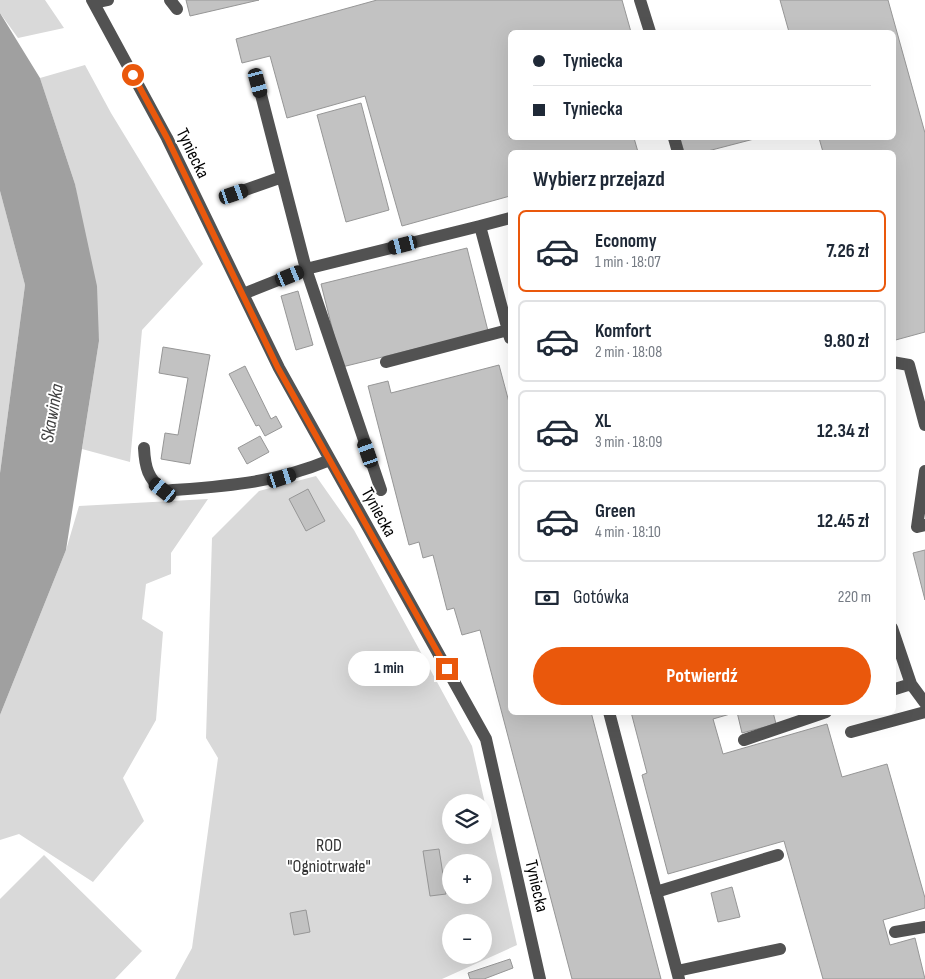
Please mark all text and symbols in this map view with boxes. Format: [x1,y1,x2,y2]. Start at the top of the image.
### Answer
text: Tyniecka [563,50,623,73]
route start [122,64,144,86]
car [246,67,269,99]
text: Tyniecka [563,98,623,121]
street label: Tyniecka [172,125,214,182]
text: Wybierz przejazd [533,166,665,193]
car [217,182,250,206]
icon: car [535,229,580,274]
text: Economy [595,230,657,253]
car [386,234,419,256]
text: 7.26 zł [826,240,869,263]
text: 1 min · 18:07 [595,253,661,272]
car [273,263,306,289]
icon: car [535,319,580,364]
text: Komfort [595,320,651,343]
text: 9.80 zł [824,330,869,353]
text: 2 min · 18:08 [595,343,662,362]
water label: Skawinka [36,382,69,444]
icon: car [535,409,580,454]
text: XL [595,410,611,433]
text: 12.34 zł [817,420,869,443]
text: 3 min · 18:09 [595,433,662,452]
car [356,436,379,470]
car [265,466,298,490]
car [146,475,179,505]
street label: Tyniecka [357,484,401,540]
icon: car [535,499,580,544]
text: Green [595,500,635,523]
text: 12.45 zł [817,510,869,533]
text: 4 min · 18:10 [595,523,661,542]
icon: cash [533,584,561,612]
text: Gotówka [573,586,629,609]
text: 220 m [838,588,871,607]
button: Potwierdź [533,647,871,705]
callout: 1 min [347,652,430,686]
route end [436,658,458,680]
text: 1 min [374,659,404,678]
map controls [442,794,492,964]
button: layers [442,794,492,844]
park label: ROD "Ogniotrwałe" [287,835,371,877]
button: + [442,854,492,904]
street label: Tyniecka [520,858,553,914]
button: − [442,914,492,964]

